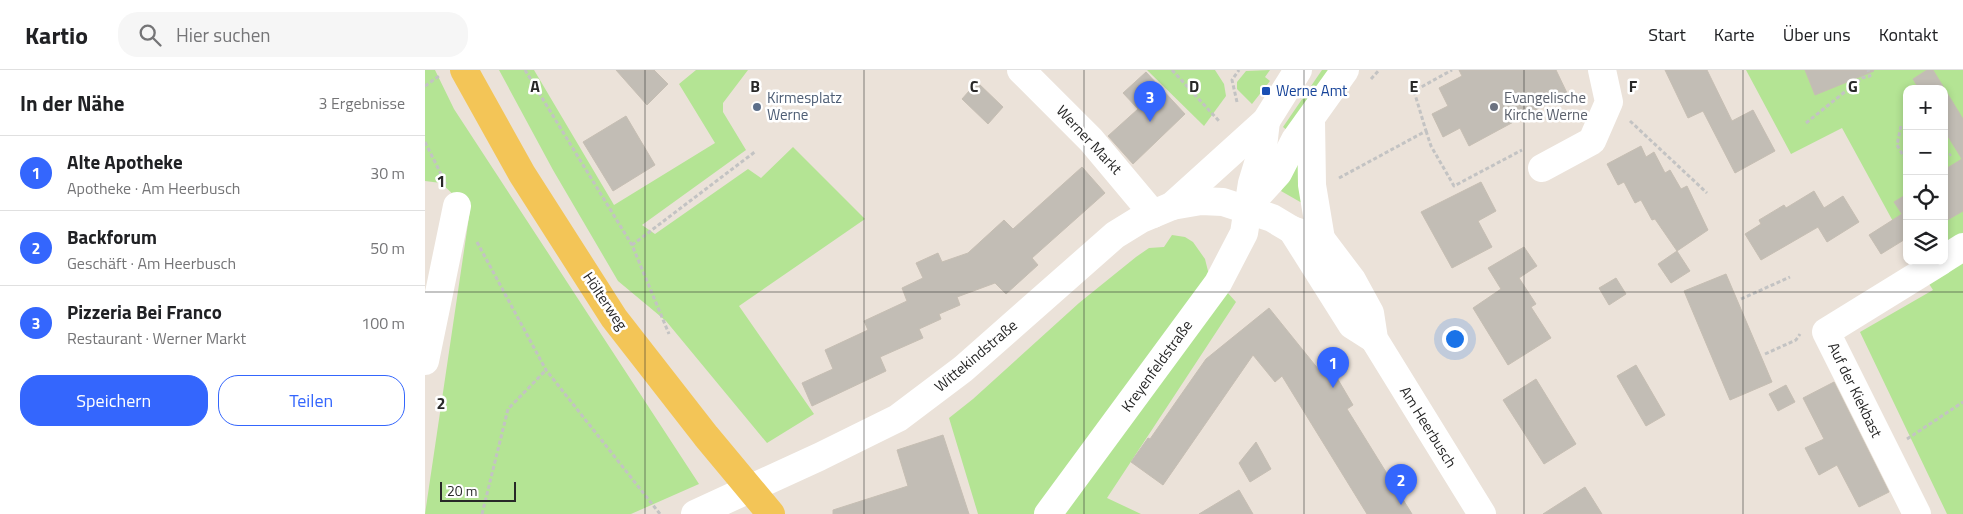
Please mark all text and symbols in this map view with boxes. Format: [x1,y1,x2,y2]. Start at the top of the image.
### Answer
search box [118,12,468,57]
text: Kartio [25,17,88,53]
text: Hier suchen [176,20,271,49]
icon: search [136,21,164,49]
text: Start [1648,21,1686,48]
text: Karte [1714,21,1755,48]
text: Über uns [1783,21,1851,48]
text: Kontakt [1879,21,1938,48]
text: A [530,74,540,98]
text: B [750,74,760,98]
text: C [970,74,979,98]
text: D [1189,74,1199,98]
text: E [1410,74,1419,98]
text: F [1629,74,1638,98]
text: G [1848,74,1858,98]
place label: Werne Amt [1276,79,1348,102]
pin: 3 [1134,81,1166,122]
marker: Werne Amt [1260,85,1272,97]
map controls [1903,85,1948,265]
button: + [1903,85,1948,130]
place label: Kirmesplatz Werne [767,86,842,126]
place label: Evangelische Kirche Werne [1504,86,1588,126]
text: In der Nähe [20,87,125,119]
text: 3 Ergebnisse [318,91,405,115]
street label: Werner Markt [1051,100,1128,180]
marker: Kirmesplatz Werne [751,101,763,113]
marker: Evangelische Kirche Werne [1488,101,1500,113]
button: − [1903,130,1948,175]
text: Alte Apotheke [67,147,183,176]
text: 1 [32,161,40,185]
text: 30 m [370,161,405,185]
text: 1 [437,169,445,193]
button: locate [1903,175,1948,220]
text: Apotheke · Am Heerbusch [67,176,240,200]
button: layers [1903,220,1948,265]
text: Backforum [67,222,157,251]
text: 2 [32,236,40,260]
text: 50 m [370,236,405,260]
text: Geschäft · Am Heerbusch [67,251,236,275]
street label: Hölterweg [577,267,634,335]
text: Pizzeria Bei Franco [67,297,222,326]
text: 3 [32,311,40,335]
text: 100 m [361,311,405,335]
street label: Wittekindstraße [929,314,1022,397]
street label: Kreyenfeldstraße [1115,315,1198,416]
text: Restaurant · Werner Markt [67,326,246,350]
your location [1442,326,1468,352]
street label: Auf der Kiekbast [1822,338,1889,442]
pin: 1 [1317,347,1349,388]
button: Speichern [20,375,208,426]
button: Teilen [218,375,405,426]
street label: Am Heerbusch [1394,381,1463,472]
text: 2 [437,391,445,415]
pin: 2 [1385,464,1417,505]
scale bar [440,479,516,502]
text: 20 m [447,480,477,501]

